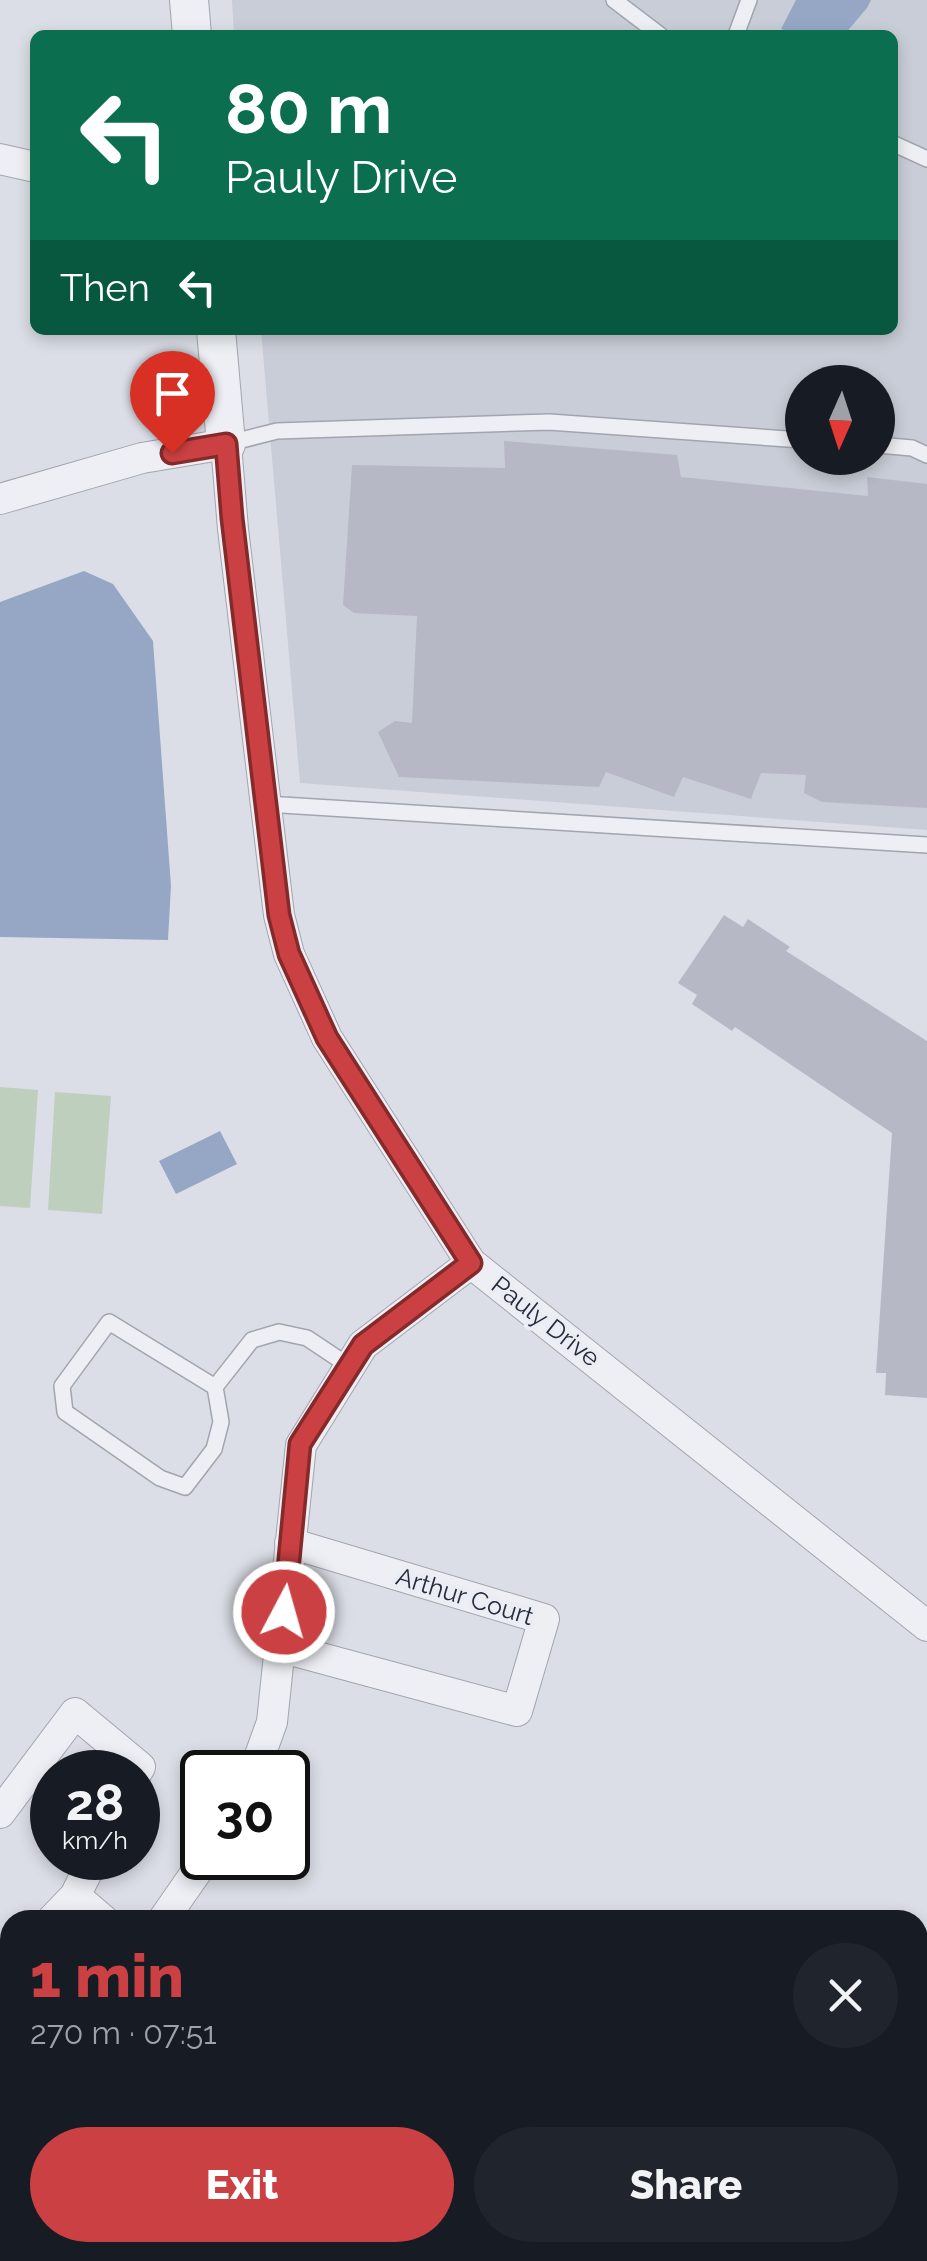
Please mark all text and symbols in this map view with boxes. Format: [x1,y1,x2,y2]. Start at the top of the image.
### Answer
text: 80 m [225,67,392,149]
icon: left [60,70,190,200]
text: Pauly Drive [225,151,458,204]
icon: left [170,260,225,315]
text: Then [60,265,150,310]
pin [130,351,215,454]
north arrow [785,365,895,475]
map controls [785,365,895,475]
icon: arrive [145,366,200,421]
street label: Pauly Drive [486,1269,606,1373]
position arrow [232,1560,336,1664]
street label: Arthur Court [393,1561,538,1631]
speed limit sign: 30 [180,1750,310,1880]
text: 28 [66,1773,124,1832]
text: km/h [62,1825,128,1855]
text: 1 min [30,1941,184,2011]
button: close [793,1943,898,2048]
text: 270 m · 07:51 [30,2014,217,2051]
button: Exit [30,2127,454,2242]
button: Share [474,2127,898,2242]

